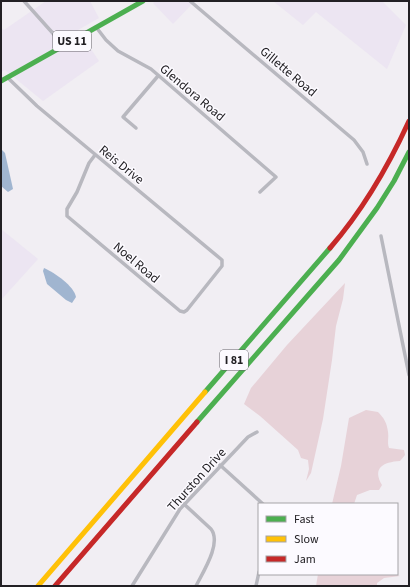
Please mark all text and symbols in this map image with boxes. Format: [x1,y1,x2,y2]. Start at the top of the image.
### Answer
road number: US 11 [53,31,91,51]
street label: Gillette Road [256,43,321,101]
street label: Glendora Road [156,60,229,126]
street label: Reis Drive [95,141,148,188]
street label: Noel Road [109,238,163,288]
road number: I 81 [220,350,248,370]
street label: Thurston Drive [163,444,230,515]
legend [258,503,398,575]
text: Fast [294,511,314,528]
text: Slow [294,531,319,548]
text: Jam [294,551,316,568]

